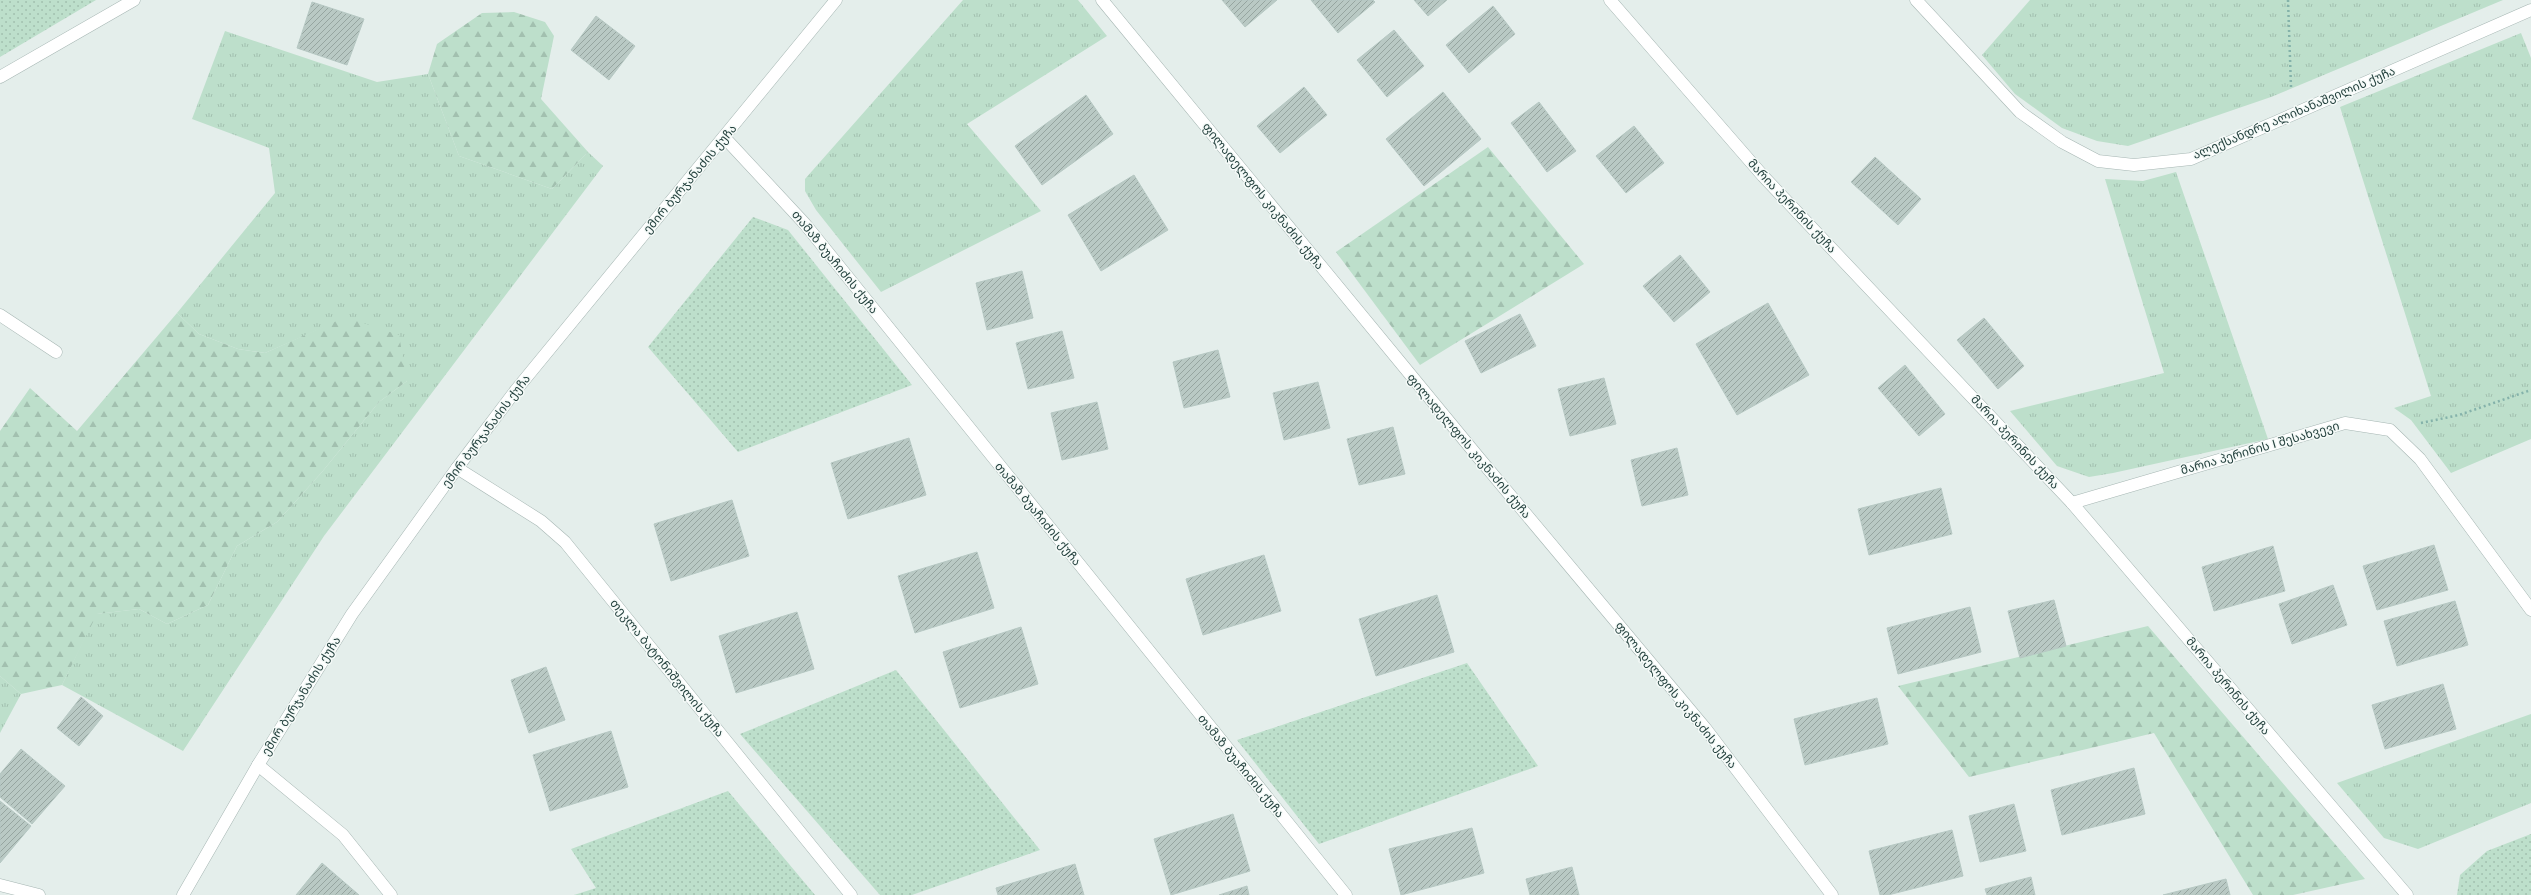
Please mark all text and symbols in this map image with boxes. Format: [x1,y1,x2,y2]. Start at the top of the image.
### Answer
street label: ალექსანდრე ალიხანაშვილის ქუჩა [2191,64,2398,163]
street label: ფილადელფოს კიკნაძის ქუჩა [1199,120,1327,273]
street label: ემირ ბურჯანაძის ქუჩა [640,122,740,236]
street label: მარია პერინის ქუჩა [1745,156,1839,256]
street label: თამაზ ბუაჩიძის ქუჩა [789,208,881,316]
street label: ფილადელფოს კიკნაძის ქუჩა [1403,371,1534,522]
street label: ემირ ბურჯანაძის ქუჩა [439,372,533,490]
street label: მარია პერინის ქუჩა [1968,392,2062,492]
street label: მარია პერინის I შესახვევი [2179,419,2341,477]
street label: თამაზ ბუაჩიძის ქუჩა [992,460,1084,568]
street label: თეკლა ბატონიშვილის ქუჩა [606,596,727,740]
street label: ფილადელფოს კიკნაძის ქუჩა [1612,619,1740,772]
street label: ემირ ბურჯანაძის ქუჩა [259,634,343,758]
street label: მარია პერინის ქუჩა [2183,634,2273,738]
street label: თამაზ ბუაჩიძის ქუჩა [1195,712,1287,820]

